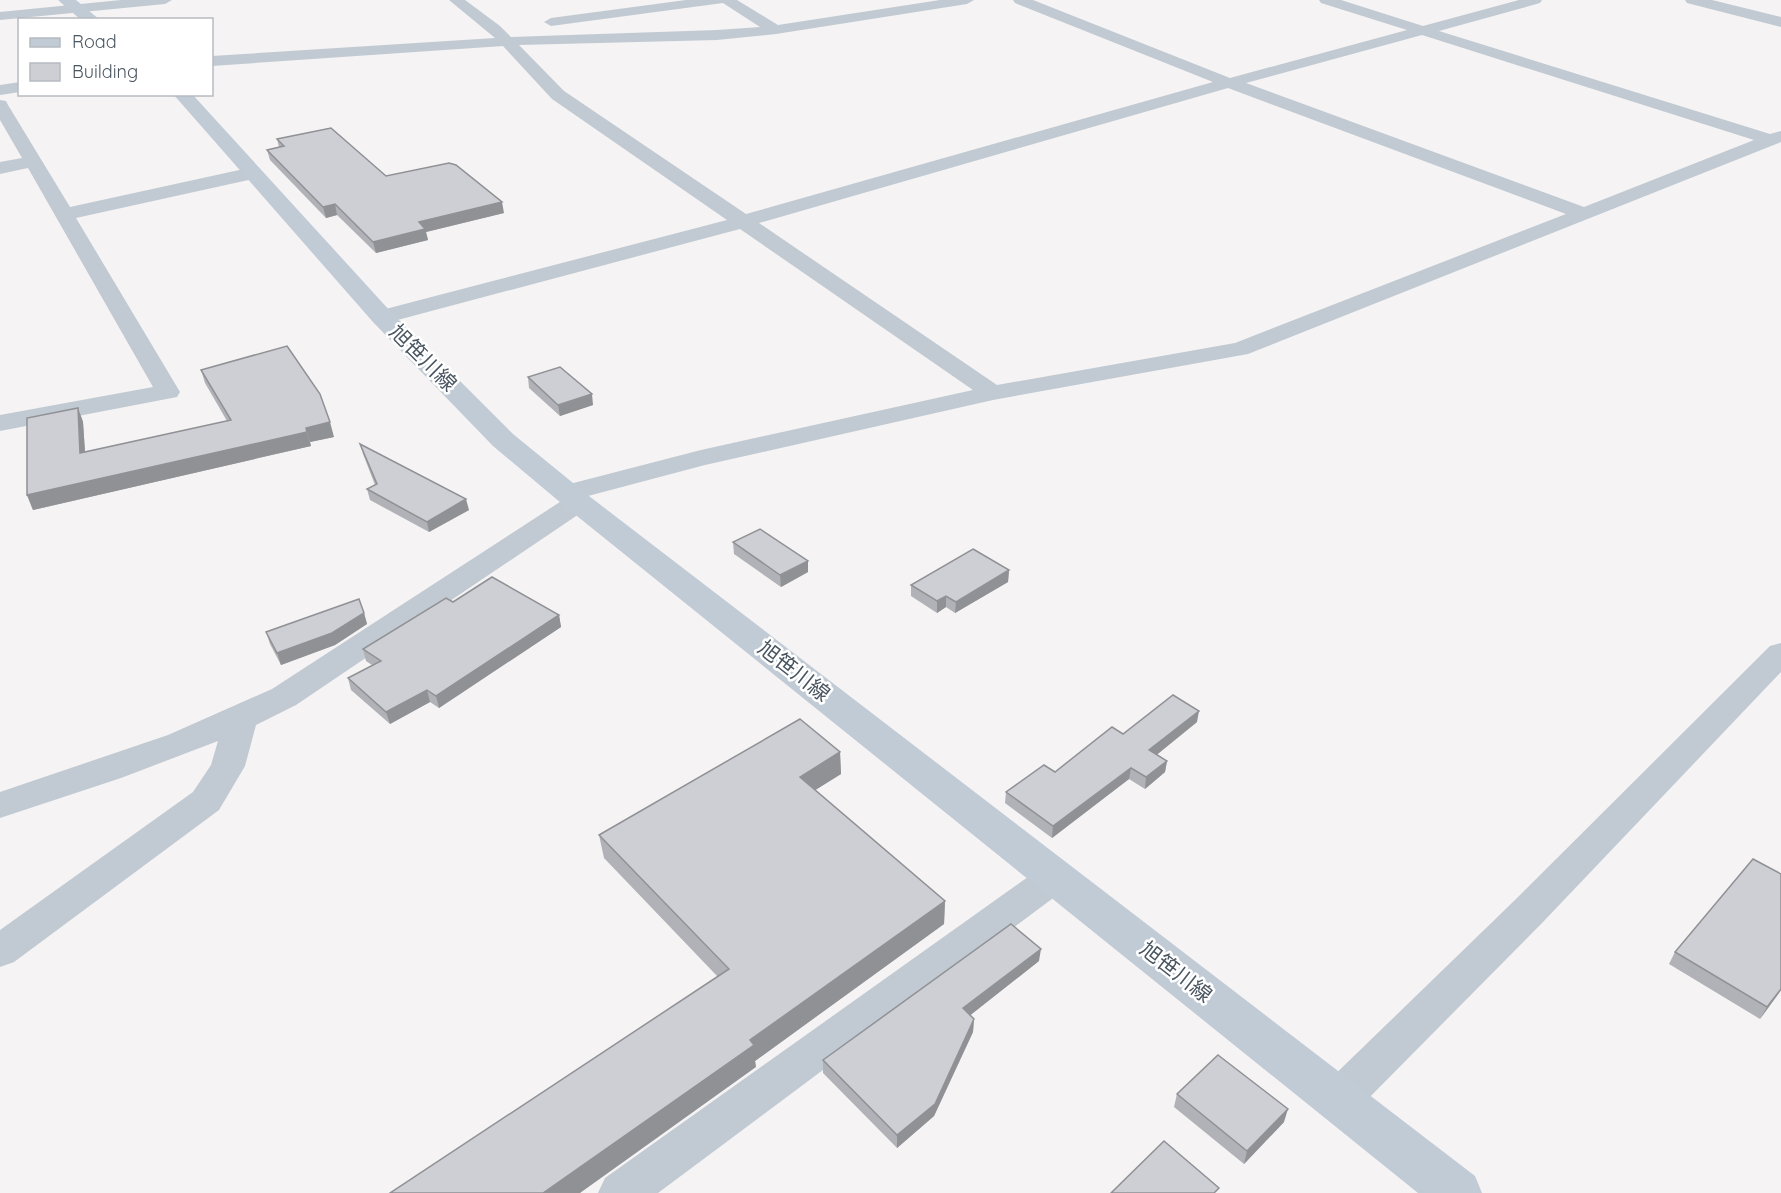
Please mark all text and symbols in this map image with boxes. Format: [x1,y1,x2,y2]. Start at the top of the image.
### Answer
legend [18,18,213,96]
text: Road [72,30,117,53]
text: Building [72,60,138,83]
street label: 旭笹川線 [385,318,463,396]
street label: 旭笹川線 [754,634,836,706]
street label: 旭笹川線 [1136,935,1218,1007]

